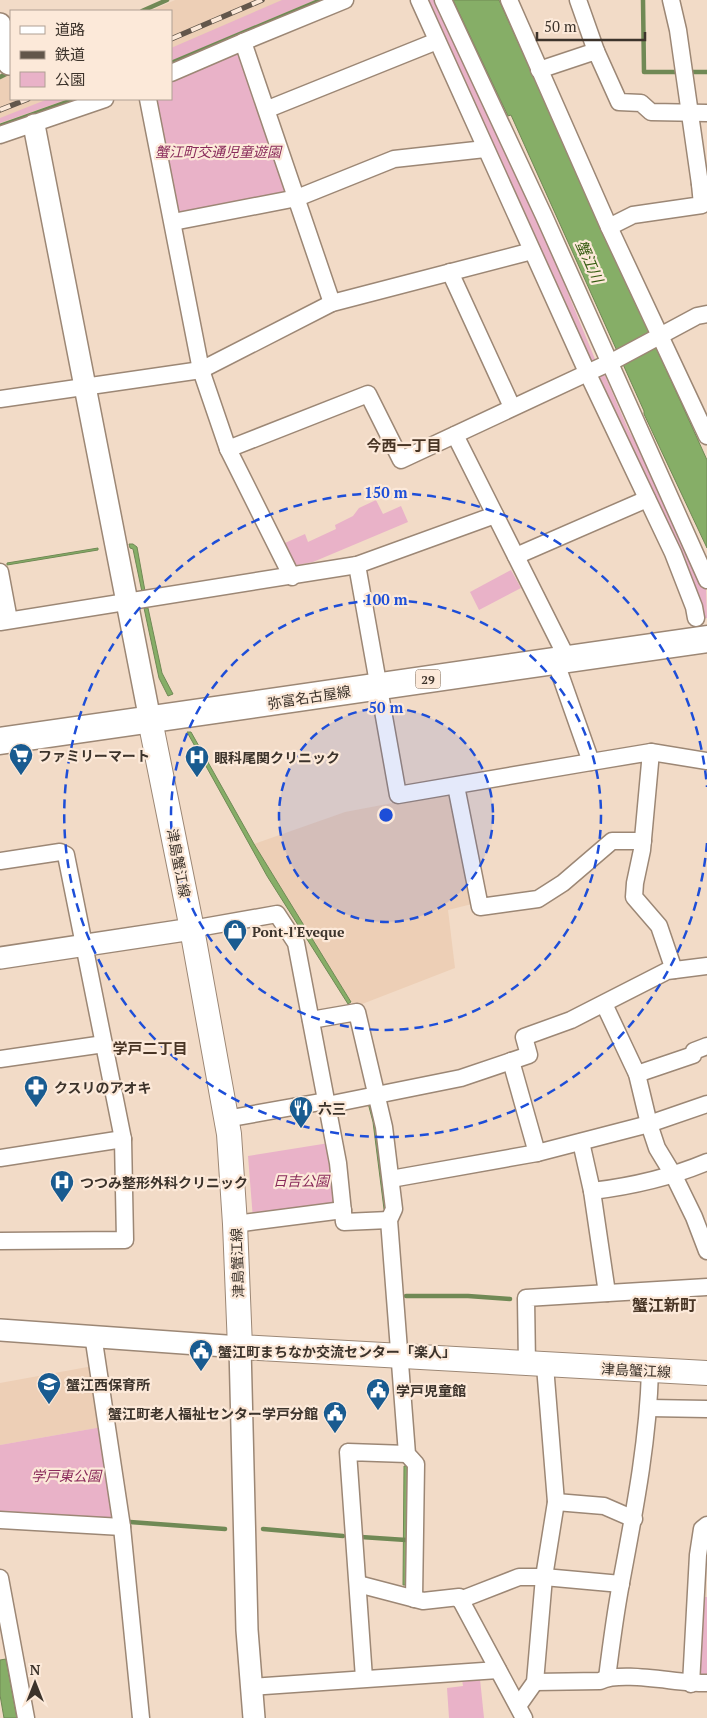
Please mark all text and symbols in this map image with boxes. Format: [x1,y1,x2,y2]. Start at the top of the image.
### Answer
legend [10,10,172,100]
scale bar [537,10,644,42]
text: 50 m [544,16,577,36]
text: 道路 [55,19,85,39]
text: 鉄道 [55,44,85,64]
text: 公園 [55,69,85,89]
park label: 蟹江町交通児童遊園 [155,142,283,161]
water label: 蟹江川 [572,236,609,287]
district label: 今西一丁目 [366,435,442,455]
text: 150 m [364,482,408,502]
text: 100 m [364,589,408,609]
road number: 29 [416,670,440,689]
street label: 弥富名古屋線 [266,681,352,713]
text: 50 m [369,697,404,717]
supermarket icon: ファミリーマート [8,742,34,776]
hospital icon: 眼科尾関クリニック [184,744,210,778]
place label: ファミリーマート [38,746,150,765]
place label: 眼科尾関クリニック [214,748,340,767]
centre of rings [377,806,395,824]
street label: 津島蟹江線 [163,827,195,899]
shop icon: Pont-l'Eveque [222,918,248,952]
place label: Pont-l'Eveque [252,922,345,941]
district label: 学戸二丁目 [112,1038,188,1058]
pharmacy icon: クスリのアオキ [23,1074,49,1108]
place label: クスリのアオキ [54,1078,152,1097]
restaurant icon: 六三 [288,1095,314,1129]
place label: 六三 [318,1099,346,1118]
hospital icon: つつみ整形外科クリニック [49,1169,75,1203]
park label: 日吉公園 [273,1171,331,1190]
place label: つつみ整形外科クリニック [80,1173,248,1192]
street label: 津島蟹江線 [226,1228,248,1298]
district label: 蟹江新町 [632,1294,696,1316]
public building icon: 蟹江町まちなか交流センター「楽人」 [188,1338,214,1372]
place label: 蟹江町まちなか交流センター「楽人」 [218,1342,456,1361]
street label: 津島蟹江線 [601,1359,671,1381]
school or university icon: 蟹江西保育所 [36,1371,62,1405]
place label: 蟹江西保育所 [66,1375,150,1394]
public building icon: 学戸児童館 [365,1377,391,1411]
place label: 学戸児童館 [396,1381,466,1400]
public building icon: 蟹江町老人福祉センター学戸分館 [322,1400,348,1434]
place label: 蟹江町老人福祉センター学戸分館 [108,1404,318,1423]
park label: 学戸東公園 [31,1466,103,1485]
north arrow [10,1658,60,1708]
text: N [30,1660,41,1679]

